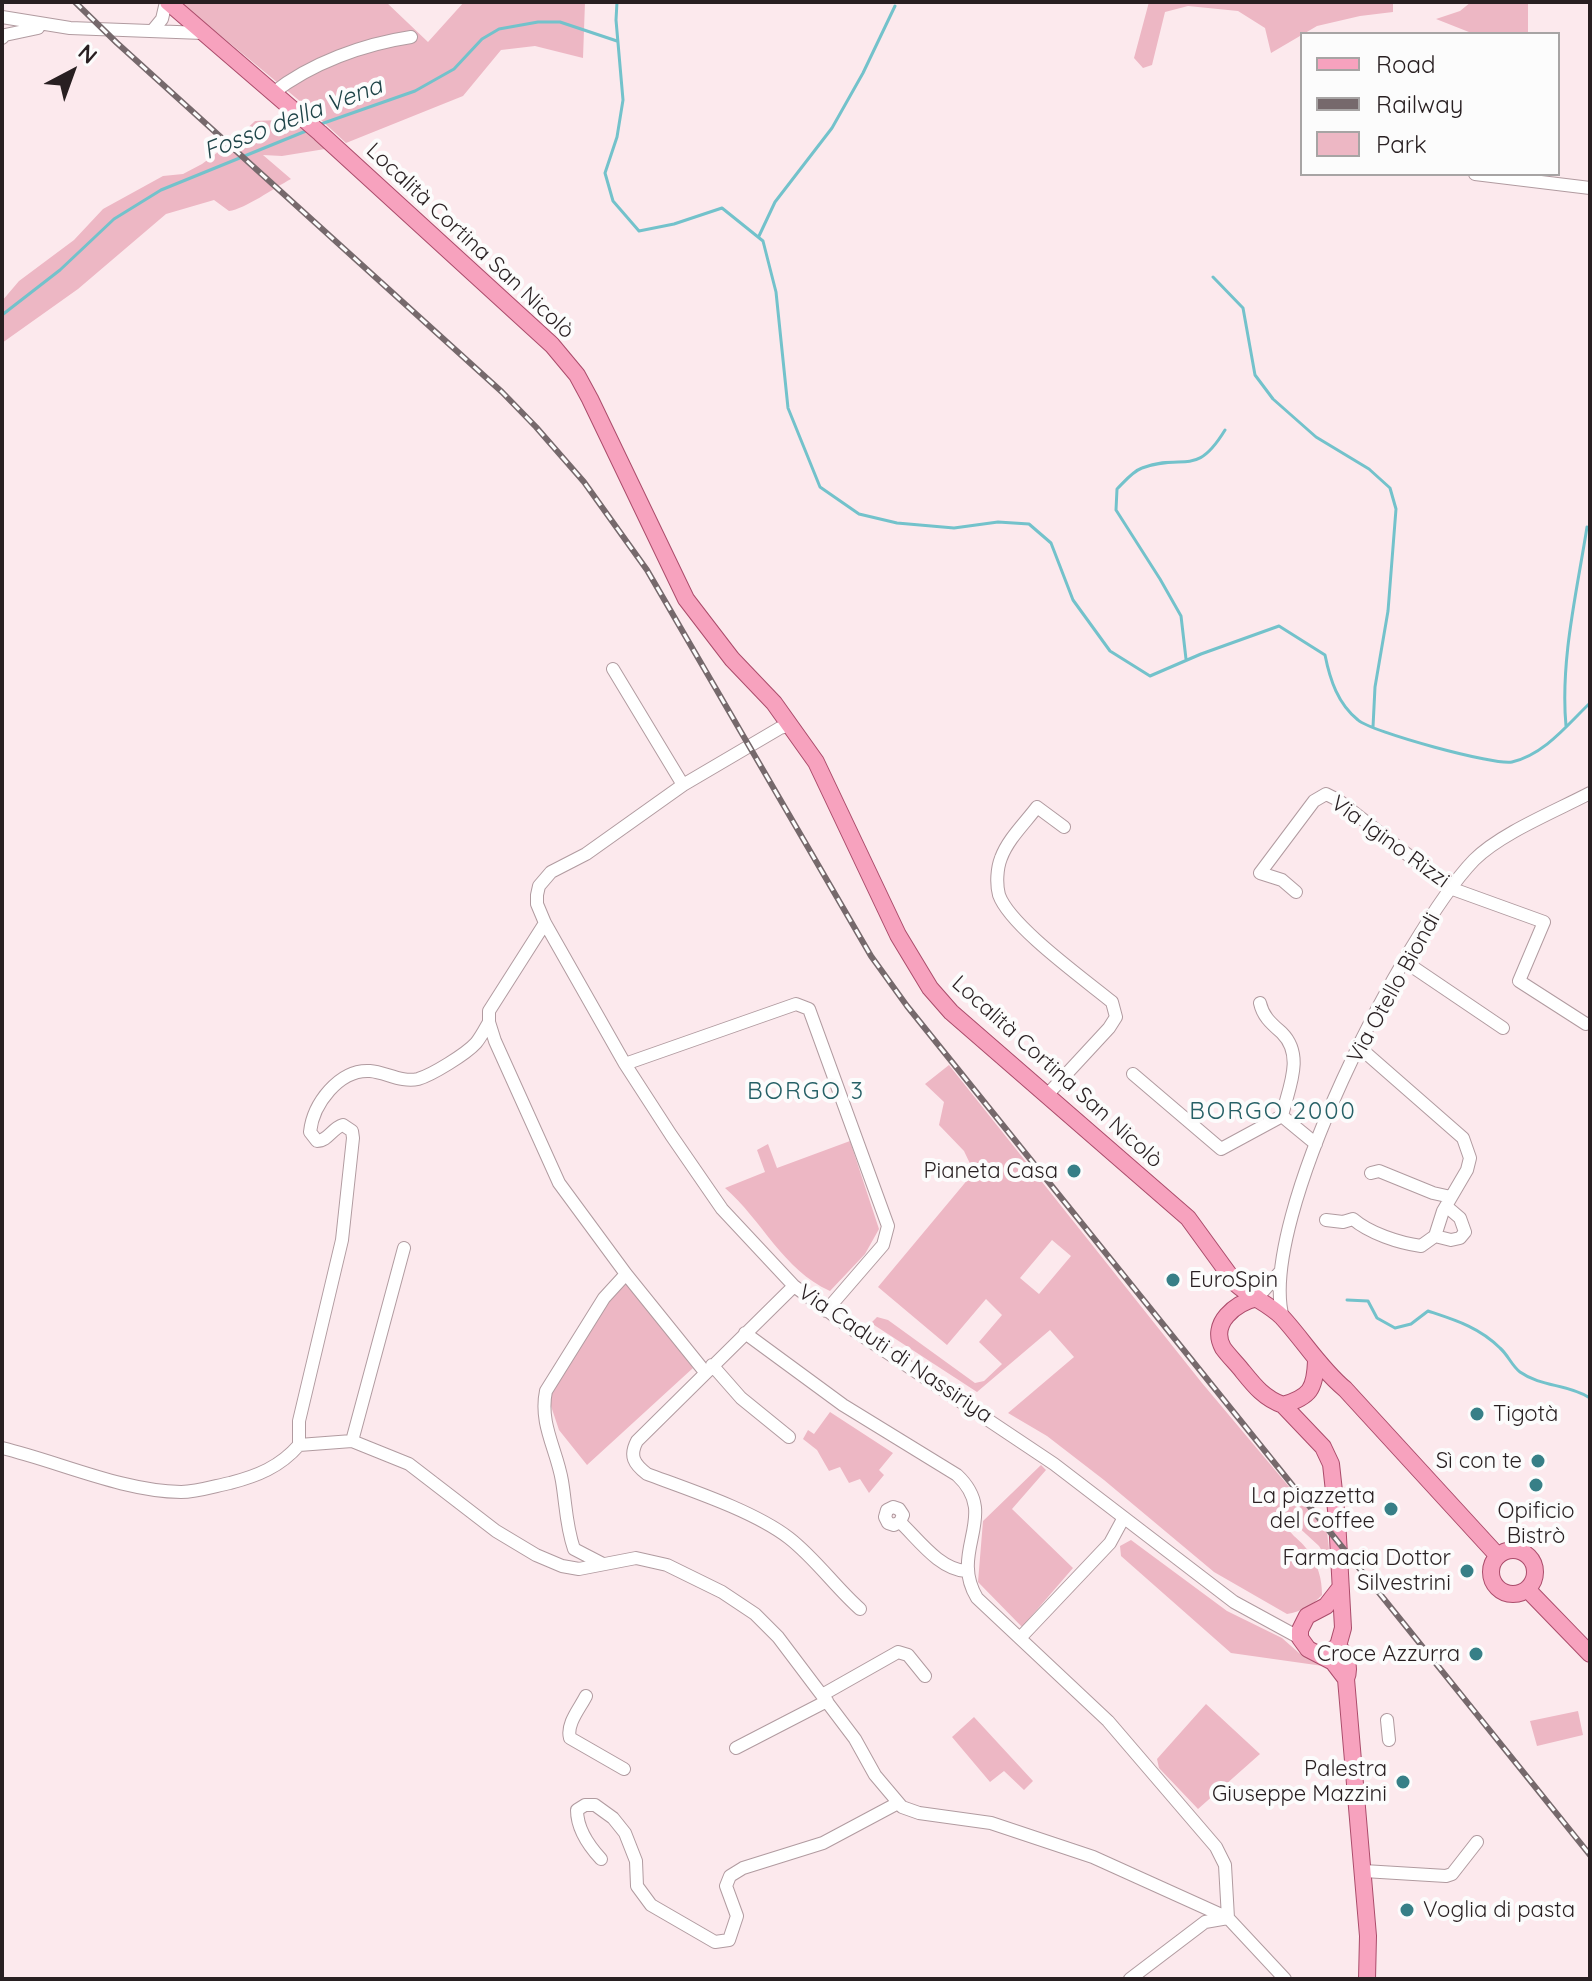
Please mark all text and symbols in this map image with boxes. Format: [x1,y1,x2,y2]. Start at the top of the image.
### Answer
north arrow [32,32,112,112]
legend [1300,32,1560,176]
text: N [72,38,103,70]
text: Road [1376,49,1436,79]
water label: Fosso della Vena [200,72,386,166]
text: Railway [1376,89,1463,119]
text: Park [1376,129,1427,159]
street label: Località Cortina San Nicolò [361,138,579,344]
street label: Via Igino Rizzi [1326,790,1454,894]
street label: Via Otello Biondi [1342,908,1446,1068]
street label: Località Cortina San Nicolò [946,970,1168,1174]
district label: BORGO 3 [747,1078,865,1106]
district label: BORGO 2000 [1189,1098,1357,1126]
place label: Pianeta Casa [923,1158,1058,1184]
marker: Pianeta Casa [1065,1162,1083,1180]
place label: EuroSpin [1189,1267,1278,1293]
marker: EuroSpin [1164,1271,1182,1289]
street label: Via Caduti di Nassiriya [793,1279,997,1429]
place label: Tigotà [1493,1401,1558,1427]
marker: Tigotà [1468,1405,1486,1423]
place label: Sì con te [1436,1448,1522,1474]
marker: Sì con te [1529,1452,1547,1470]
marker: Opificio Bistrò [1527,1476,1545,1494]
place label: La piazzetta del Coffee [1251,1483,1375,1534]
place label: Opificio Bistrò [1498,1498,1574,1550]
marker: La piazzetta del Coffee [1382,1500,1400,1518]
place label: Farmacia Dottor Silvestrini [1283,1545,1451,1596]
marker: Farmacia Dottor Silvestrini [1458,1562,1476,1580]
place label: Croce Azzurra [1317,1641,1460,1667]
marker: Croce Azzurra [1467,1645,1485,1663]
place label: Palestra Giuseppe Mazzini [1212,1756,1387,1808]
marker: Palestra Giuseppe Mazzini [1394,1773,1412,1791]
place label: Voglia di pasta [1423,1897,1575,1923]
marker: Voglia di pasta [1398,1901,1416,1919]

